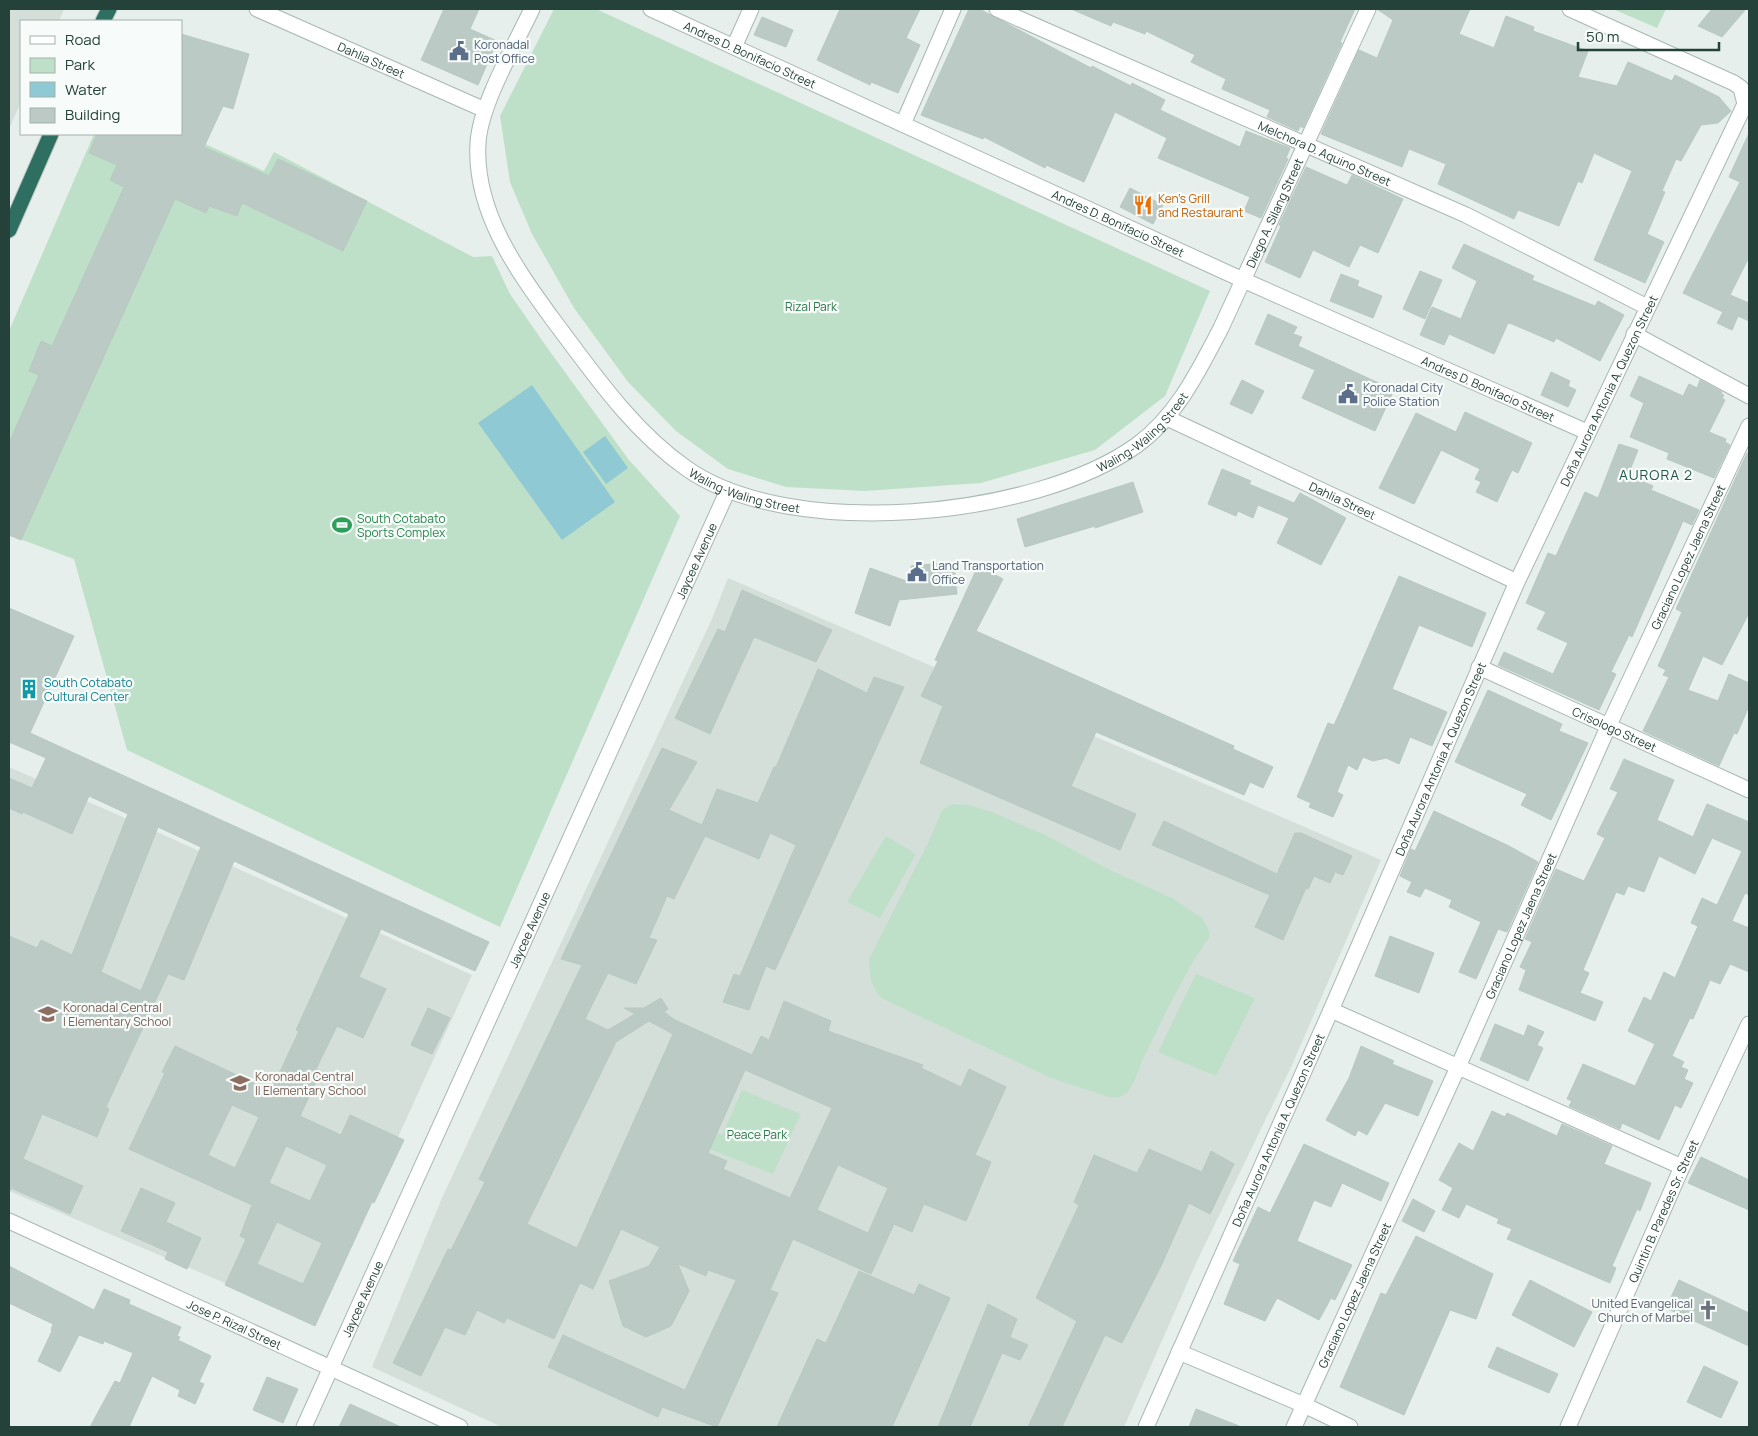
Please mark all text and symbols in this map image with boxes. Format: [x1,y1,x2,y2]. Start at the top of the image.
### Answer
street label: Andres D. Bonifacio Street [681,17,819,92]
legend [20,20,182,135]
scale bar [1578,20,1719,52]
text: 50 m [1586,26,1620,47]
text: Road [65,29,101,50]
place label: Koronadal Post Office [474,36,535,67]
street label: Dahlia Street [335,37,408,82]
public building icon: Koronadal Post Office [448,40,470,62]
text: Park [65,54,95,75]
text: Water [65,79,107,100]
text: Building [65,104,120,125]
street label: Melchora D. Aquino Street [1256,116,1394,190]
street label: Diego A. Silang Street [1241,155,1307,271]
street label: Andres D. Bonifacio Street [1049,185,1188,261]
place label: Ken's Grill and Restaurant [1158,190,1244,221]
restaurant icon: Ken's Grill and Restaurant [1132,194,1154,216]
street label: Doña Aurora Antonia A. Quezon Street [1555,292,1661,489]
park label: Rizal Park [785,298,838,315]
street label: Andres D. Bonifacio Street [1419,351,1558,425]
place label: Koronadal City Police Station [1363,379,1444,410]
public building icon: Koronadal City Police Station [1337,383,1359,405]
street label: Waling-Waling Street [1094,388,1192,476]
street label: Waling-Waling Street [686,464,801,517]
district label: AURORA 2 [1619,465,1693,484]
street label: Dahlia Street [1307,477,1379,523]
street label: Graciano Lopez Jaena Street [1646,481,1729,632]
place label: South Cotabato Sports Complex [357,510,446,541]
sports icon: South Cotabato Sports Complex [331,514,353,536]
street label: Jaycee Avenue [671,520,721,601]
place label: Land Transportation Office [932,557,1044,588]
public building icon: Land Transportation Office [906,561,928,583]
street label: Doña Aurora Antonia A. Quezon Street [1391,659,1490,858]
place label: South Cotabato Cultural Center [44,674,133,705]
building icon: South Cotabato Cultural Center [18,678,40,700]
street label: Crisologo Street [1570,702,1660,755]
street label: Graciano Lopez Jaena Street [1481,850,1560,1002]
street label: Jaycee Avenue [504,889,554,970]
place label: Koronadal Central I Elementary School [63,999,171,1030]
school or university icon: Koronadal Central I Elementary School [37,1003,59,1025]
street label: Doña Aurora Antonia A. Quezon Street [1227,1030,1328,1229]
place label: Koronadal Central II Elementary School [255,1068,366,1099]
school or university icon: Koronadal Central II Elementary School [229,1072,251,1094]
park label: Peace Park [727,1126,788,1143]
street label: Quintin B. Paredes Sr. Street [1624,1137,1702,1285]
street label: Graciano Lopez Jaena Street [1314,1219,1395,1371]
street label: Jaycee Avenue [337,1258,387,1339]
street label: Jose P. Rizal Street [184,1295,285,1353]
place label: United Evangelical Church of Marbel [1591,1295,1693,1326]
church icon: United Evangelical Church of Marbel [1697,1299,1719,1321]

